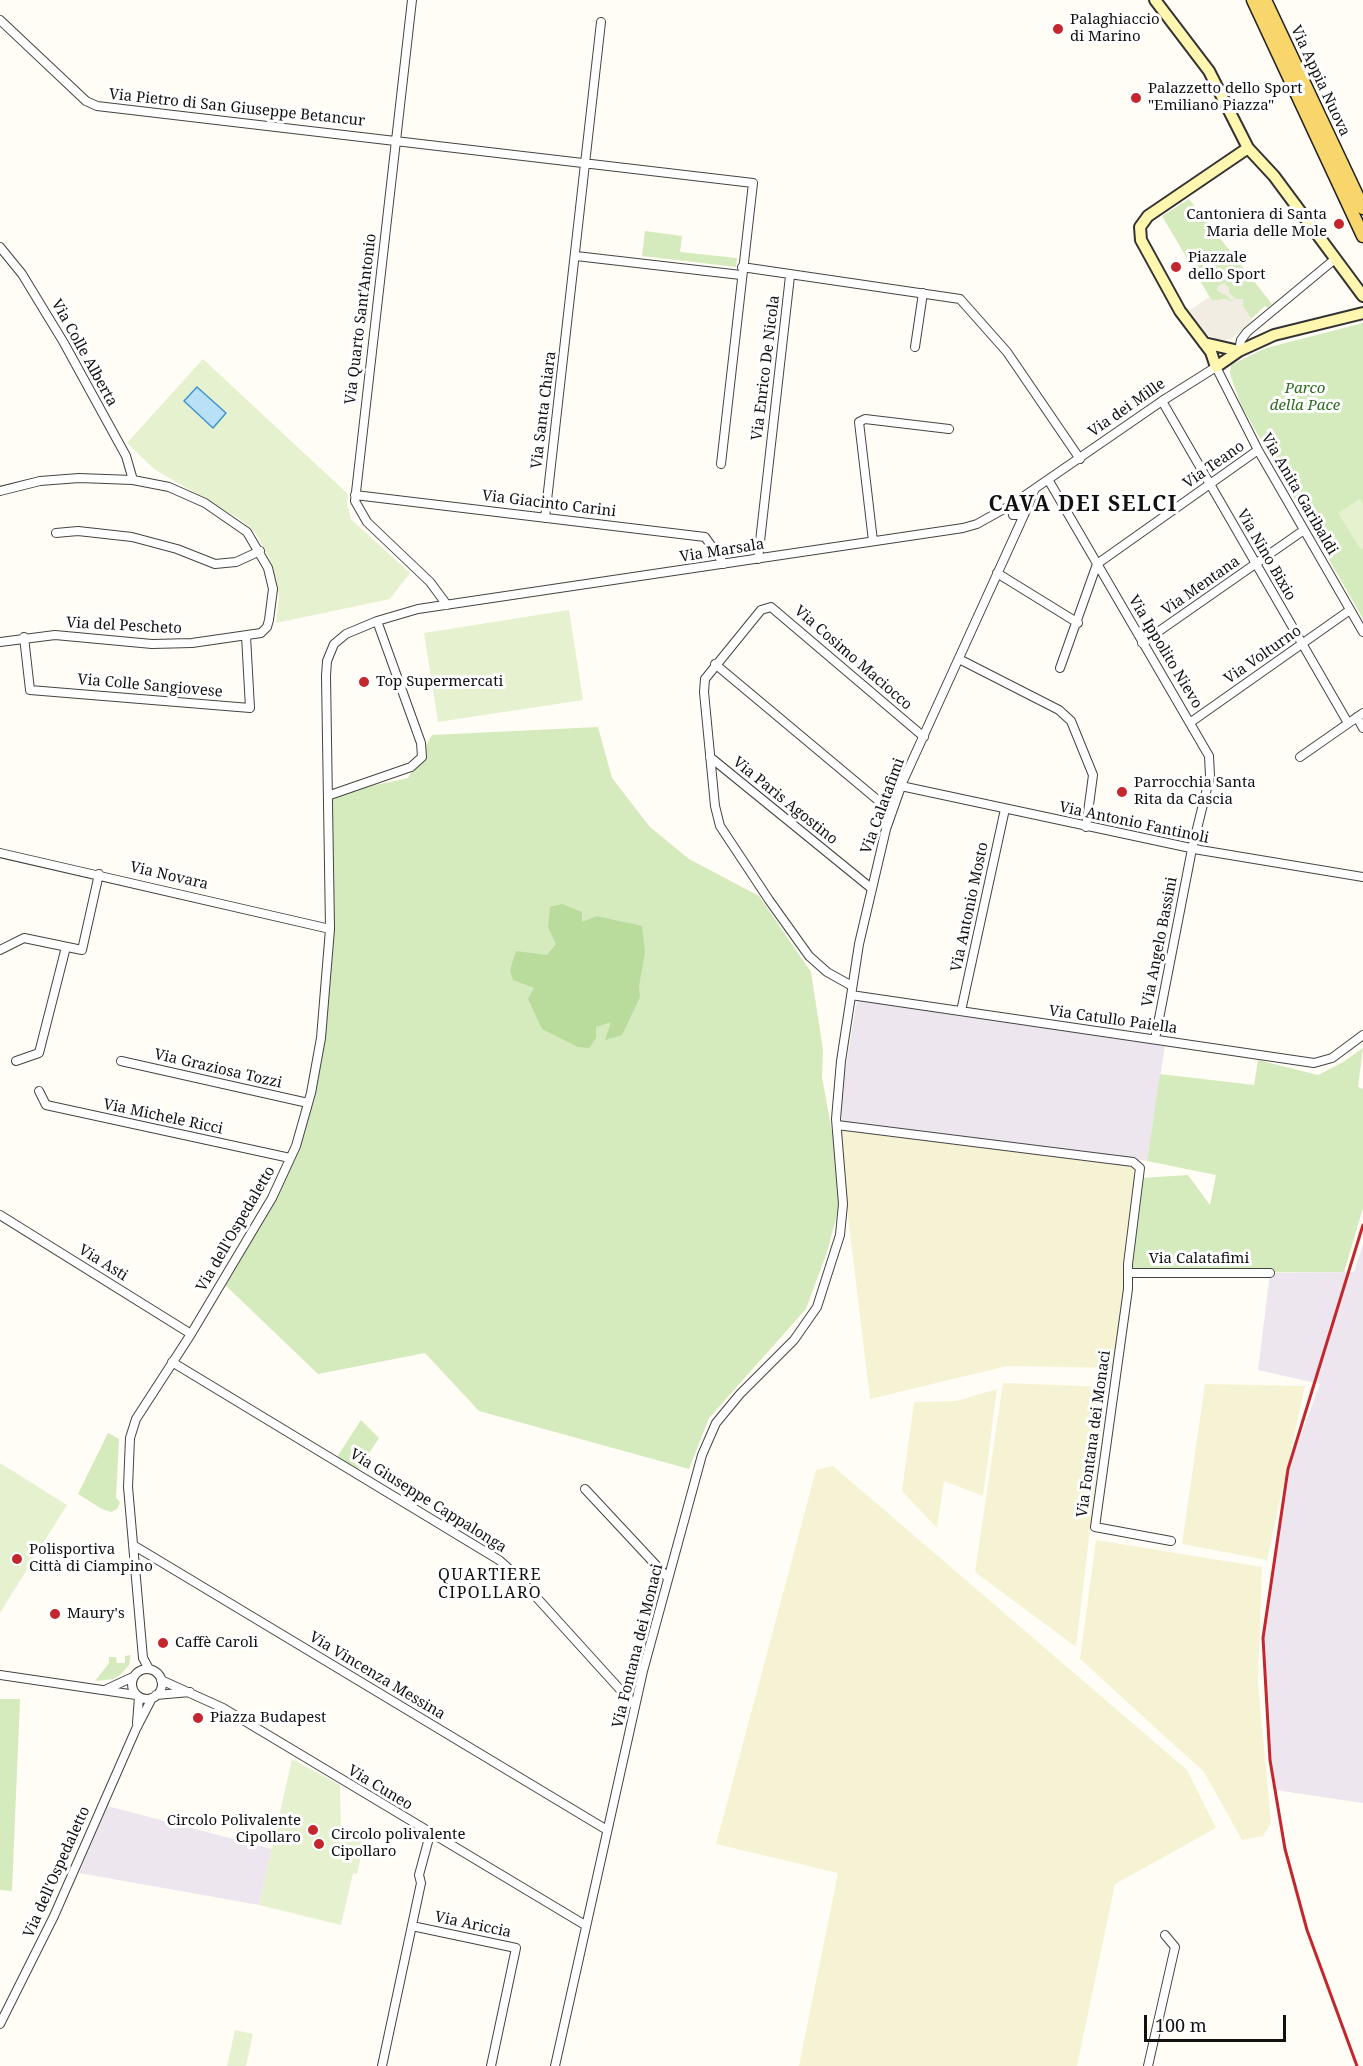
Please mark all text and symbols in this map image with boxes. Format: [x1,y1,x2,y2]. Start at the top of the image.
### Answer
place label: Palaghiaccio di Marino [1070,11,1160,46]
marker: Palaghiaccio di Marino [1051,22,1065,36]
street label: Via Appia Nuova [1286,23,1354,139]
place label: Palazzetto dello Sport "Emiliano Piazza" [1148,80,1303,115]
street label: Via Pietro di San Giuseppe Betancur [108,86,366,130]
marker: Palazzetto dello Sport "Emiliano Piazza" [1129,91,1143,105]
place label: Cantoniera di Santa Maria delle Mole [1186,206,1327,241]
marker: Cantoniera di Santa Maria delle Mole [1332,217,1346,231]
street label: Via Quarto Sant'Antonio [342,232,380,406]
place label: Piazzale dello Sport [1188,249,1265,284]
marker: Piazzale dello Sport [1169,260,1183,274]
street label: Via Enrico De Nicola [748,294,784,442]
street label: Via Colle Alberta [47,296,121,410]
street label: Via Santa Chiara [528,350,560,470]
street label: Via dei Mille [1085,375,1169,441]
park label: Parco della Pace [1270,380,1340,415]
street label: Via Anita Garibaldi [1257,430,1341,558]
street label: Via Teano [1180,437,1248,493]
street label: Via Giacinto Carini [481,487,617,521]
district label: CAVA DEI SELCI [988,492,1178,518]
street label: Via Nino Bixio [1233,506,1299,604]
street label: Via Marsala [679,535,765,567]
street label: Via Mentana [1159,553,1243,619]
street label: Via Ippolito Nievo [1124,592,1206,712]
street label: Via Cosimo Maciocco [790,602,916,714]
street label: Via del Pescheto [66,614,182,638]
street label: Via Volturno [1221,622,1305,688]
street label: Via Colle Sangiovese [77,671,223,701]
place label: Top Supermercati [376,673,503,691]
marker: Top Supermercati [357,675,371,689]
street label: Via Paris Agostino [729,753,841,849]
street label: Via Calatafimi [857,756,909,856]
place label: Parrocchia Santa Rita da Cascia [1134,774,1256,809]
marker: Parrocchia Santa Rita da Cascia [1115,785,1129,799]
street label: Via Antonio Fantinoli [1057,798,1211,848]
street label: Via Antonio Mosto [947,841,993,973]
street label: Via Novara [128,858,210,894]
street label: Via Angelo Bassini [1139,876,1181,1008]
street label: Via Catullo Paiella [1048,1002,1178,1038]
street label: Via Graziosa Tozzi [152,1046,284,1092]
street label: Via Michele Ricci [102,1096,224,1138]
street label: Via dell'Ospedaletto [193,1163,279,1295]
street label: Via Asti [75,1241,131,1285]
street label: Via Calatafimi [1149,1250,1249,1268]
street label: Via Fontana dei Monaci [1073,1349,1115,1519]
street label: Via Giuseppe Cappalonga [346,1445,510,1557]
place label: Polisportiva Città di Ciampino [29,1541,153,1576]
marker: Polisportiva Città di Ciampino [10,1552,24,1566]
street label: Via Fontana dei Monaci [609,1562,667,1730]
district label: QUARTIERE CIPOLLARO [438,1565,542,1603]
place label: Maury's [67,1605,125,1623]
marker: Maury's [48,1607,62,1621]
street label: Via Vincenza Messina [306,1628,448,1724]
place label: Caffè Caroli [175,1634,258,1652]
marker: Caffè Caroli [156,1636,170,1650]
place label: Piazza Budapest [210,1709,326,1727]
marker: Piazza Budapest [191,1711,205,1725]
street label: Via Cuneo [344,1762,416,1814]
street label: Via dell'Ospedaletto [20,1804,94,1940]
place label: Circolo Polivalente Cipollaro [167,1812,301,1847]
marker: Circolo Polivalente Cipollaro [306,1823,320,1837]
place label: Circolo polivalente Cipollaro [331,1826,465,1861]
marker: Circolo polivalente Cipollaro [312,1837,326,1851]
street label: Via Ariccia [433,1908,513,1942]
scale bar [1147,2003,1290,2041]
text: 100 m [1155,2013,1207,2037]

